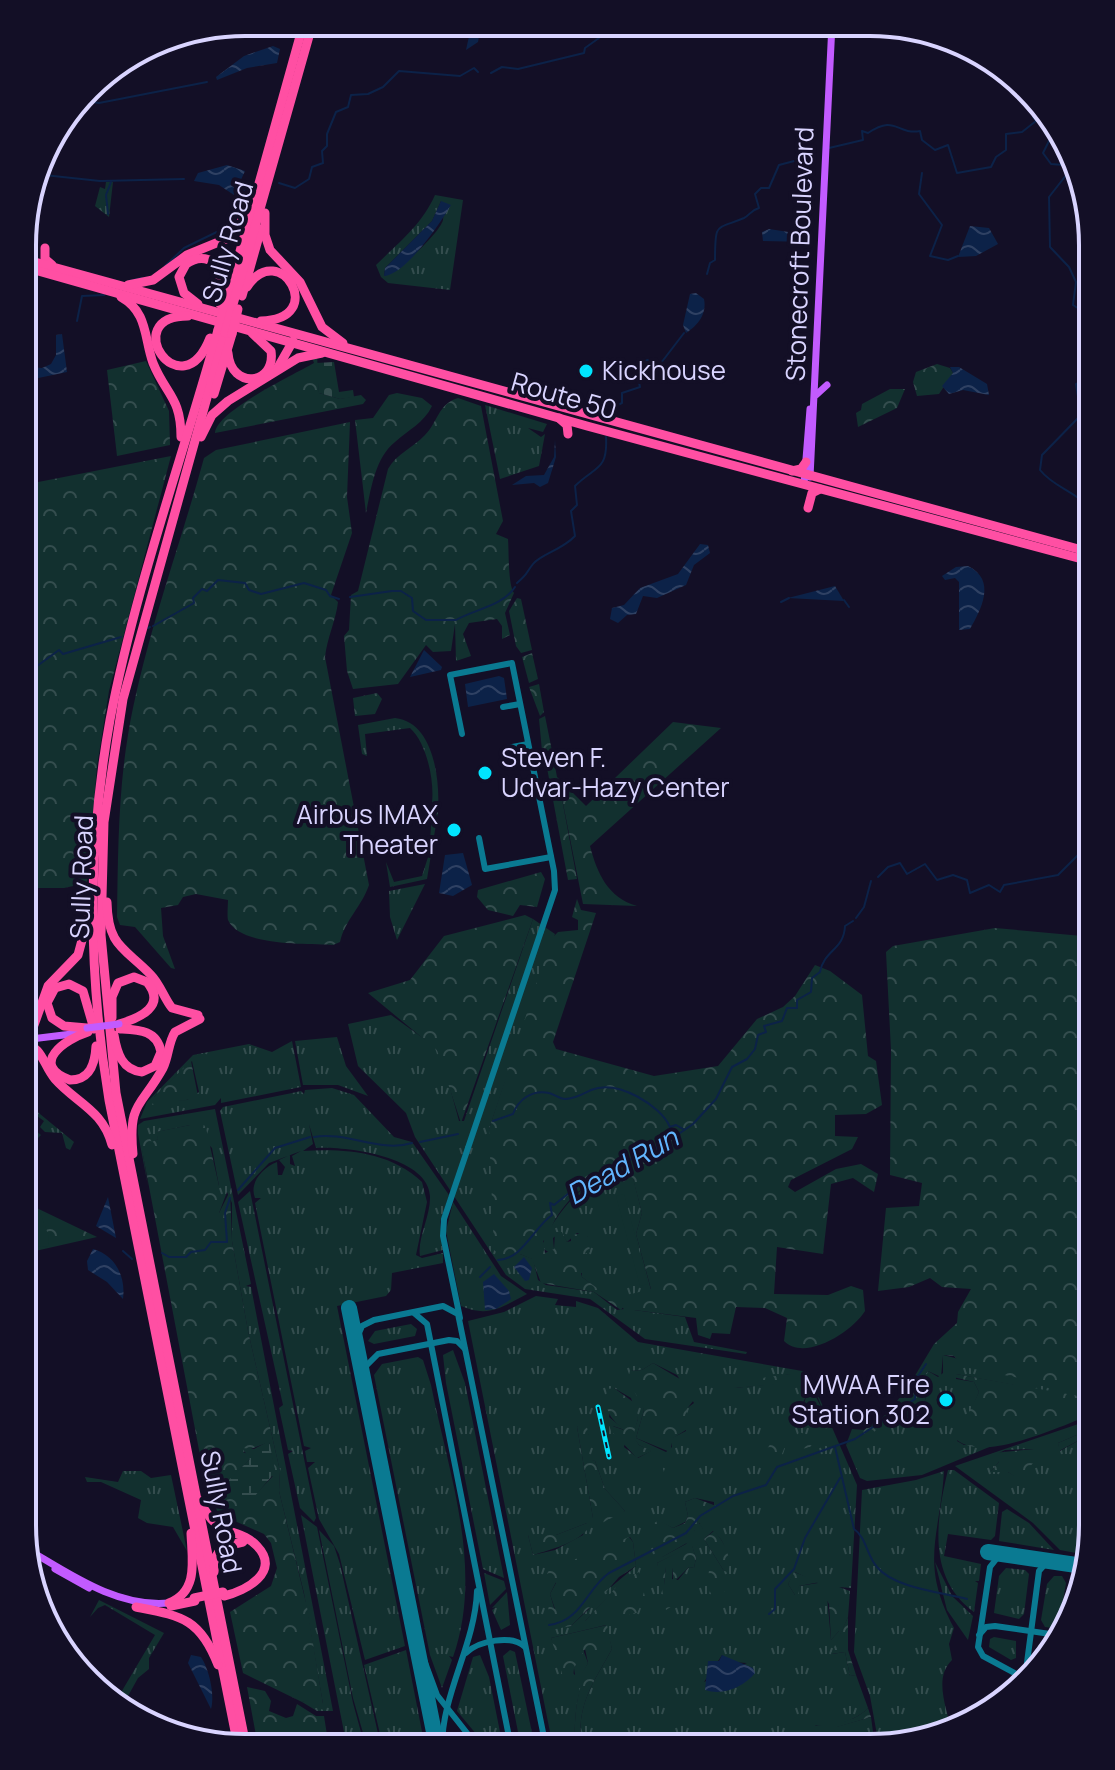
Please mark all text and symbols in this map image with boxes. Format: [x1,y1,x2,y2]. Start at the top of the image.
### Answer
street label: Stonecroft Boulevard [777,126,821,382]
street label: Sully Road [193,177,261,306]
place label: Kickhouse [602,352,726,388]
marker: Kickhouse [577,362,595,380]
street label: Route 50 [507,363,621,427]
place label: Steven F. Udvar-Hazy Center [501,739,730,805]
marker: Steven F. Udvar-Hazy Center [476,764,494,782]
place label: Airbus IMAX Theater [296,796,438,862]
street label: Sully Road [61,814,101,940]
marker: Airbus IMAX Theater [445,821,463,839]
water label: Dead Run [558,1117,686,1212]
place label: MWAA Fire Station 302 [792,1366,930,1432]
marker: MWAA Fire Station 302 [937,1391,955,1409]
street label: Sully Road [192,1447,251,1576]

